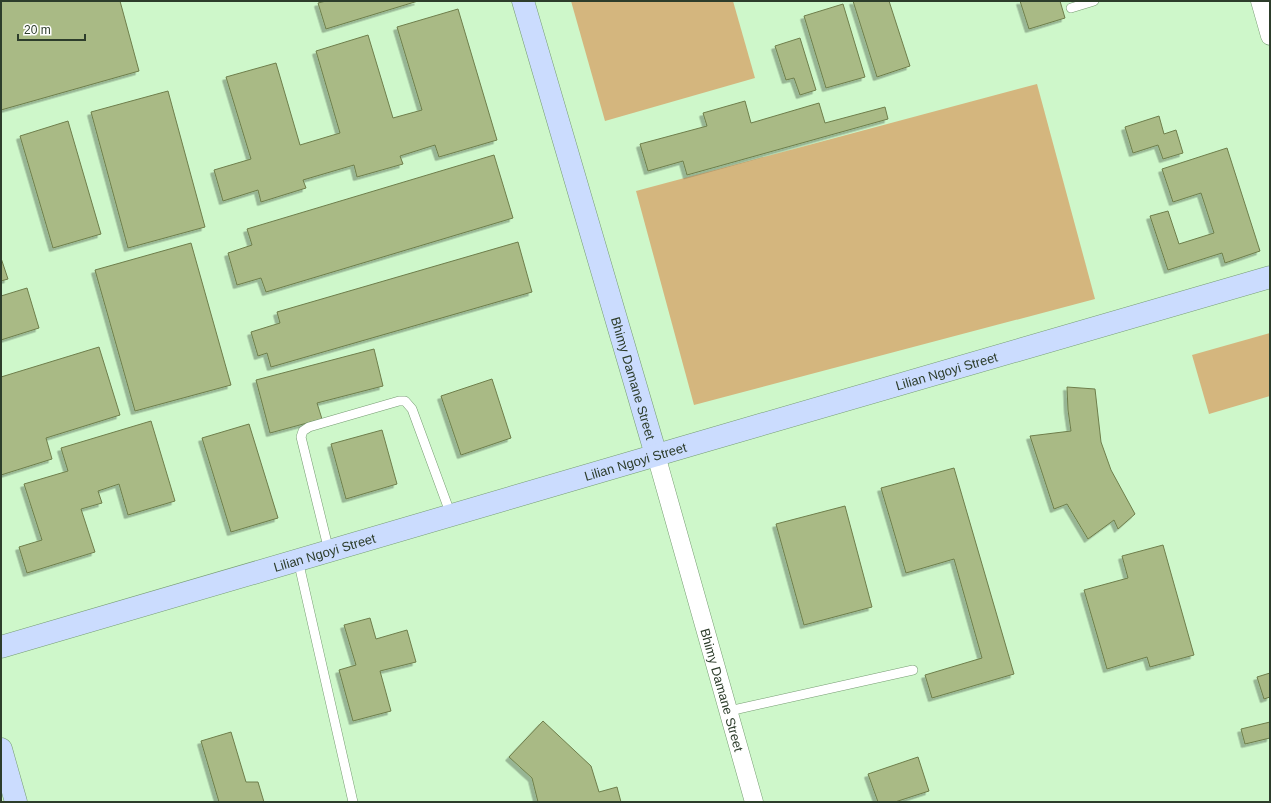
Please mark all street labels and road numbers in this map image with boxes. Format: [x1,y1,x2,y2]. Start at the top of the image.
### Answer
street label: Bhimy Damane Street [608,315,659,442]
street label: Lilian Ngoyi Street [894,349,1000,393]
street label: Lilian Ngoyi Street [583,439,689,483]
street label: Lilian Ngoyi Street [272,530,378,574]
street label: Bhimy Damane Street [698,627,747,753]

